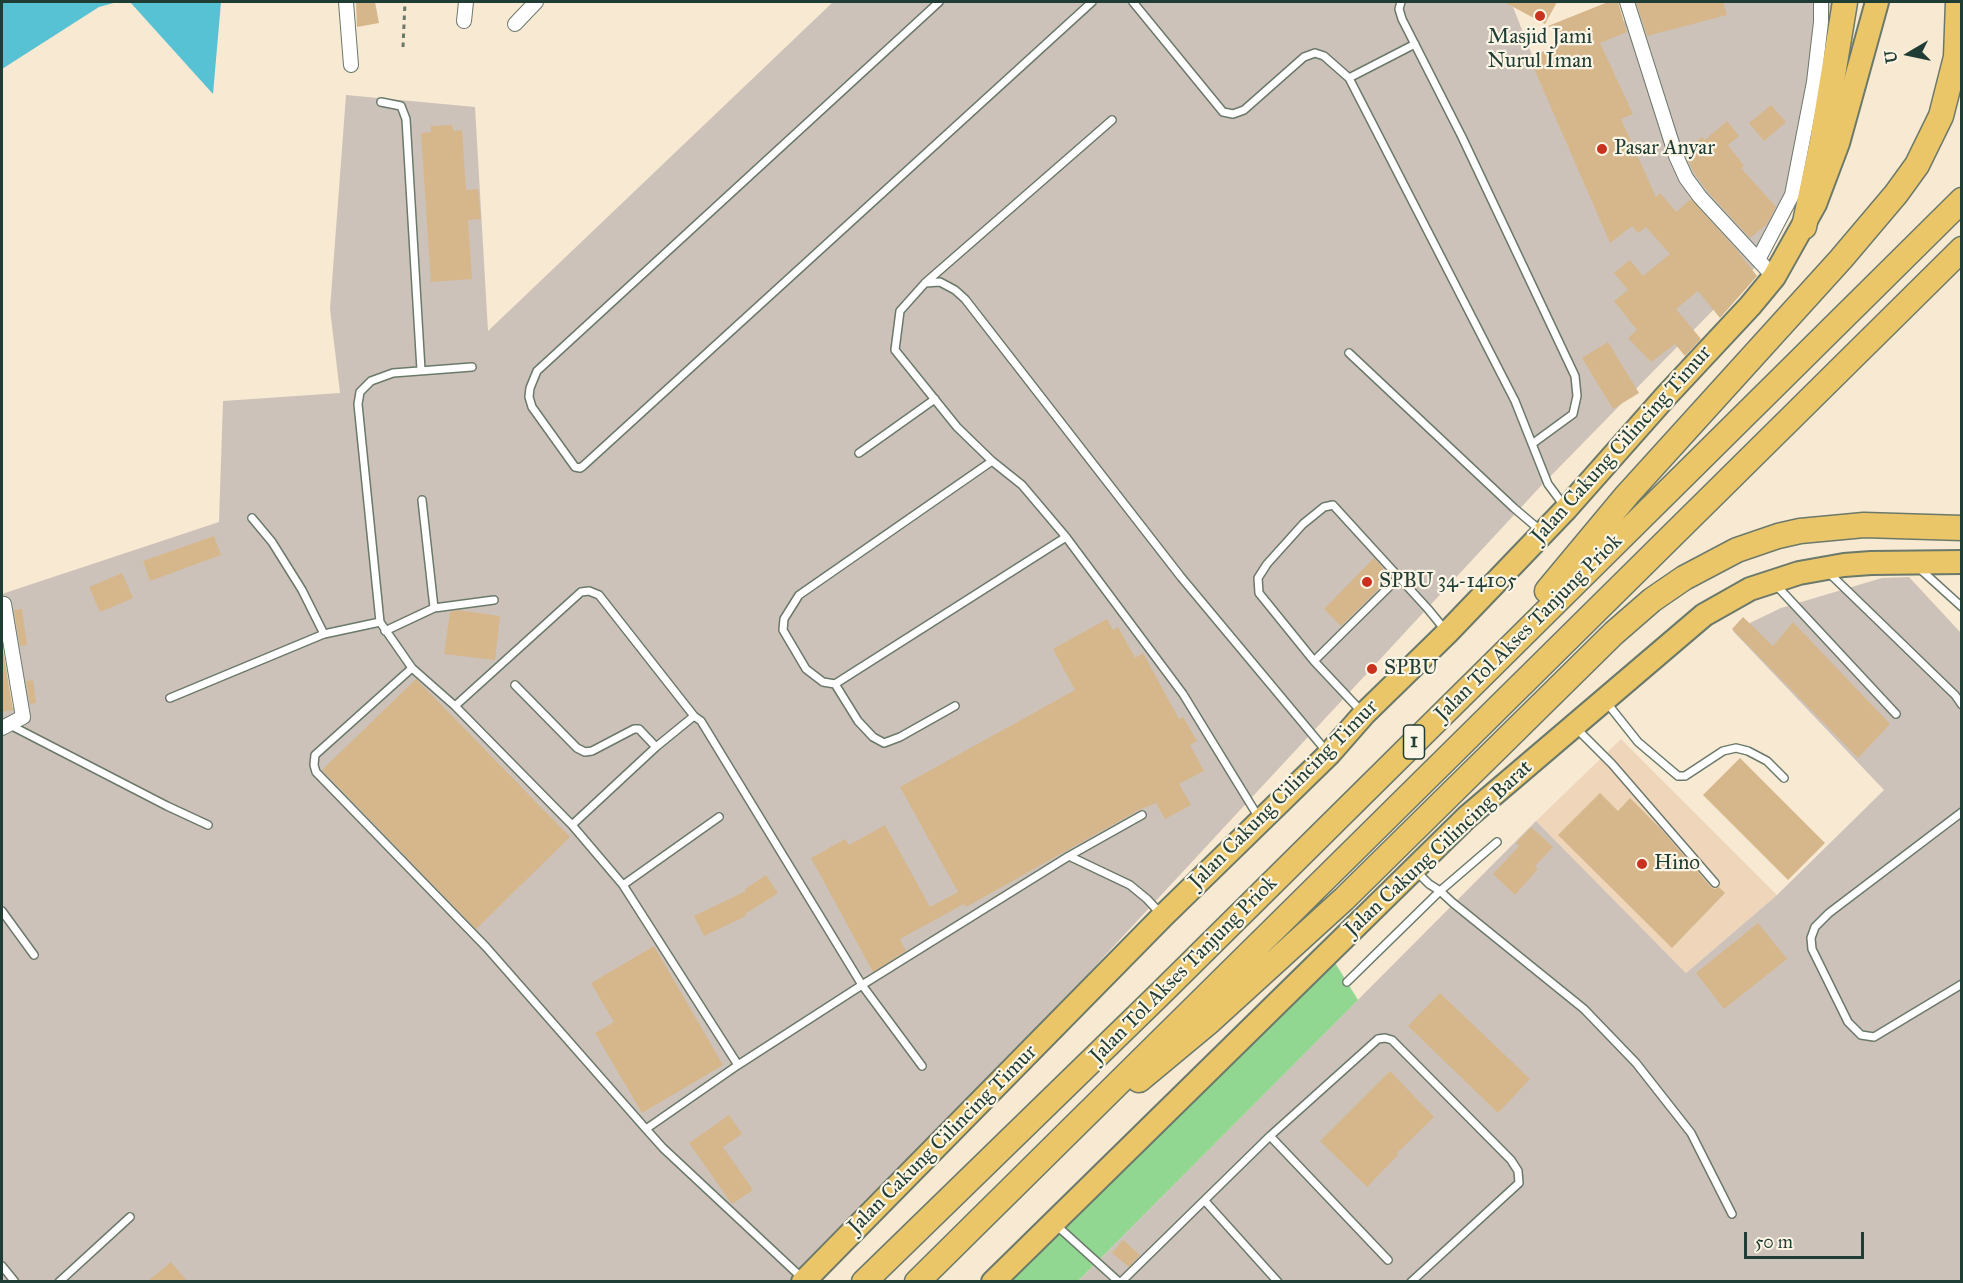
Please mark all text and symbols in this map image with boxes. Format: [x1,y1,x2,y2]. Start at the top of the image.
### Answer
marker: Masjid Jami Nurul Iman [1533,9,1547,23]
north arrow [1879,24,1939,84]
place label: Masjid Jami Nurul Iman [1488,25,1592,75]
text: U [1880,49,1901,65]
place label: Pasar Anyar [1614,136,1715,162]
marker: Pasar Anyar [1595,142,1609,156]
street label: Jalan Cakung Cilincing Timur [1527,341,1717,549]
street label: Jalan Tol Akses Tanjung Priok [1430,529,1628,727]
place label: SPBU 34-14105 [1379,569,1517,595]
marker: SPBU 34-14105 [1360,575,1374,589]
place label: SPBU [1384,656,1438,682]
marker: SPBU [1365,662,1379,676]
street label: Jalan Cakung Cilincing Timur [1184,695,1384,895]
road number: 1 [1404,725,1424,759]
street label: Jalan Cakung Cilincing Barat [1340,755,1538,943]
place label: Hino [1654,851,1700,877]
marker: Hino [1635,857,1649,871]
street label: Jalan Tol Akses Tanjung Priok [1085,871,1283,1069]
street label: Jalan Cakung Cilincing Timur [843,1040,1043,1240]
scale bar [1747,1220,1867,1258]
text: 50 m [1755,1231,1793,1253]

